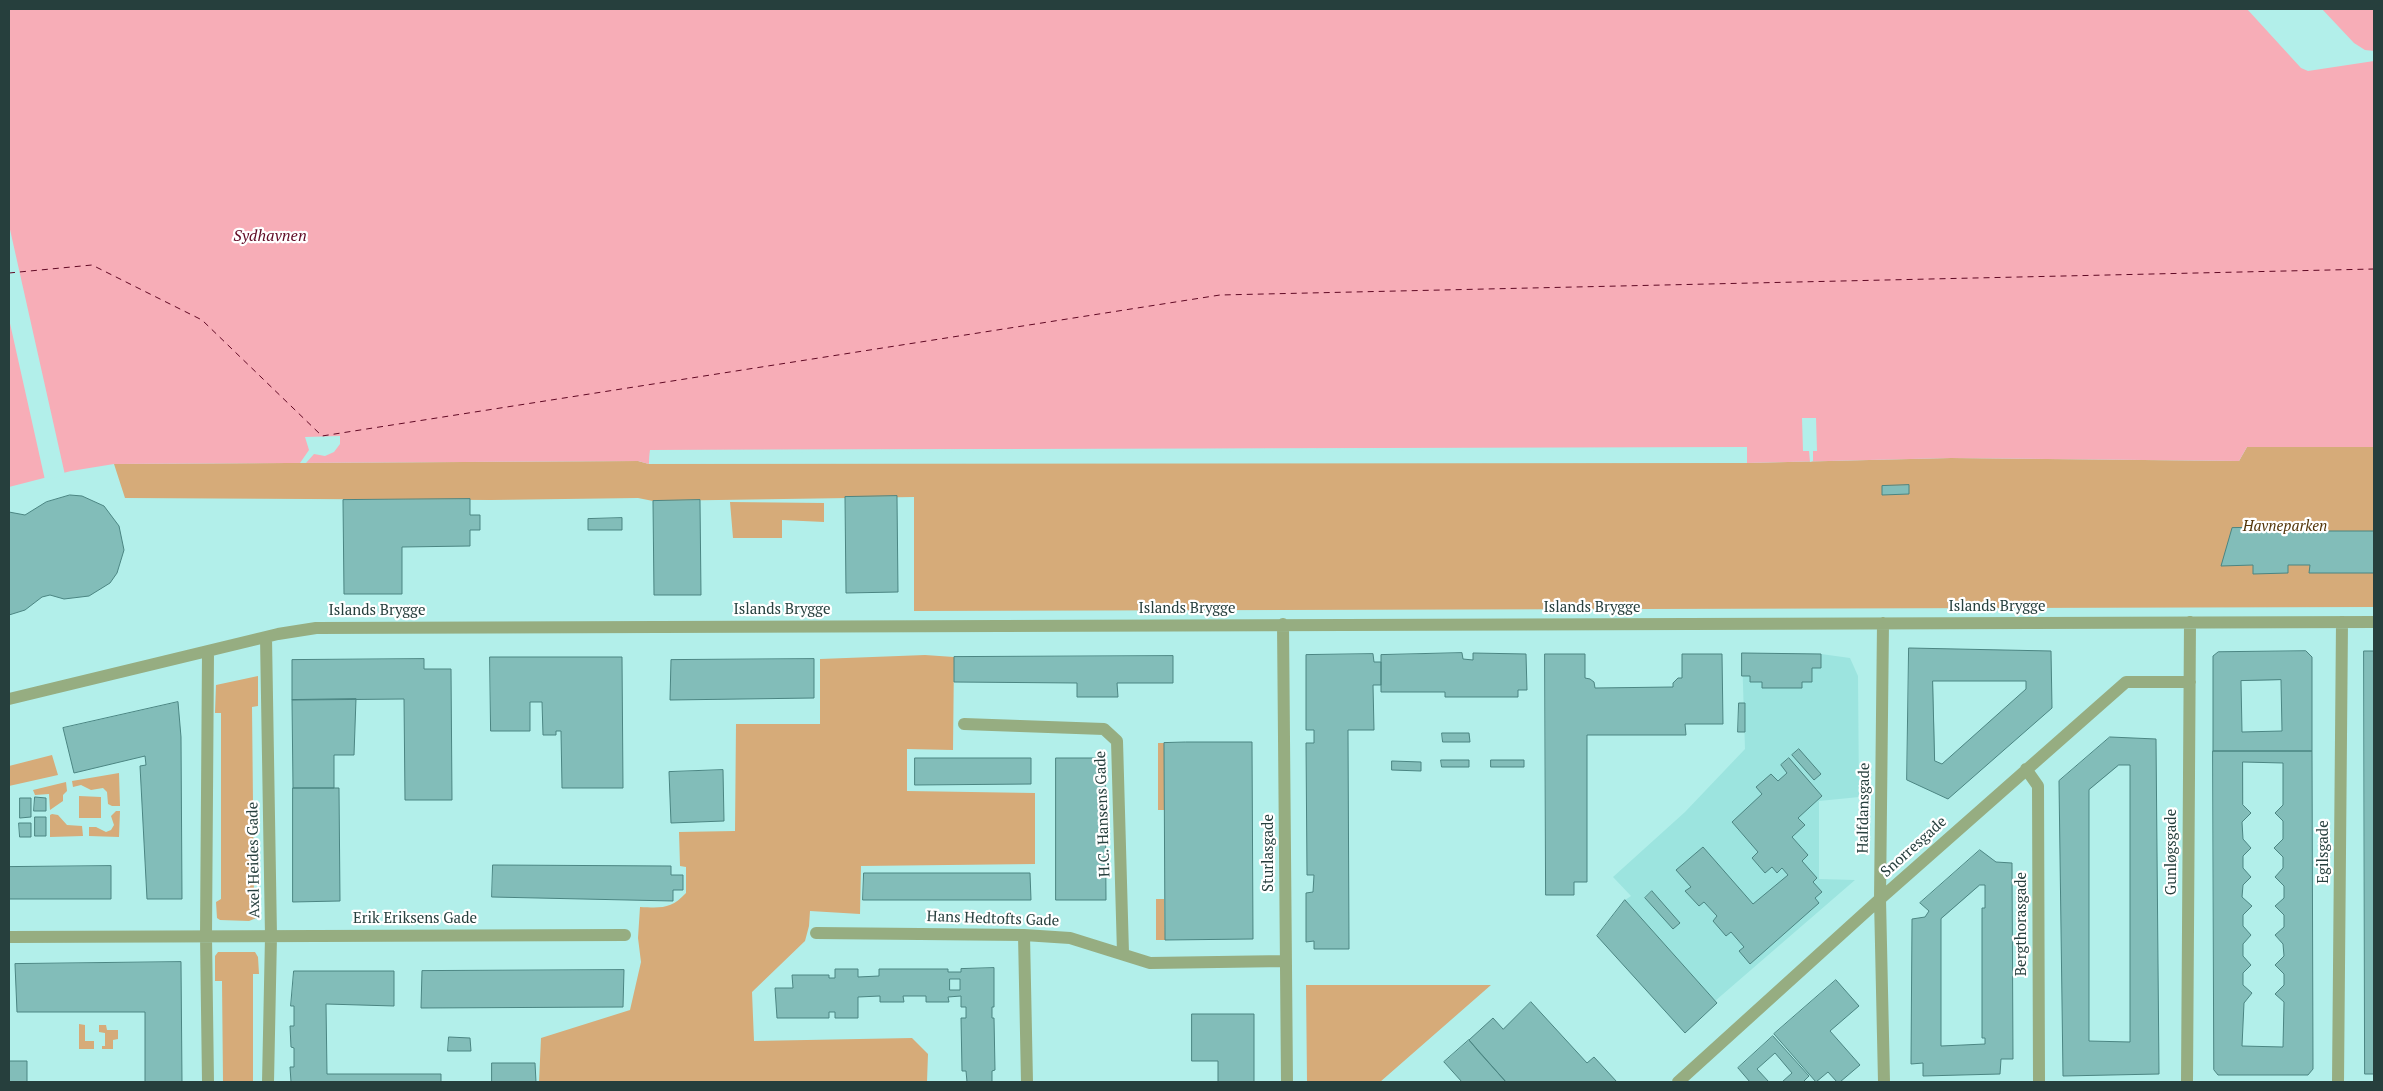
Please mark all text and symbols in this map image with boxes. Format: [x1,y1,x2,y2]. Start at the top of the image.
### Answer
water label: Sydhavnen [233,226,307,246]
park label: Havneparken [2243,518,2327,536]
street label: Islands Brygge [1948,598,2046,616]
street label: Islands Brygge [1543,599,1641,617]
street label: Islands Brygge [1138,600,1236,618]
street label: Islands Brygge [733,601,831,619]
street label: Islands Brygge [328,602,426,620]
street label: H.C. Hansens Gade [1092,750,1114,878]
street label: Halfdansgade [1854,762,1874,854]
street label: Axel Heides Gade [244,802,264,918]
street label: Gunløgsgade [2163,809,2181,895]
street label: Snorresgade [1877,813,1951,881]
street label: Sturlasgade [1260,814,1278,892]
street label: Egilsgade [2315,820,2333,884]
street label: Bergthorasgade [2013,872,2031,976]
street label: Hans Hedtofts Gade [926,908,1060,930]
street label: Erik Eriksens Gade [353,910,477,928]

